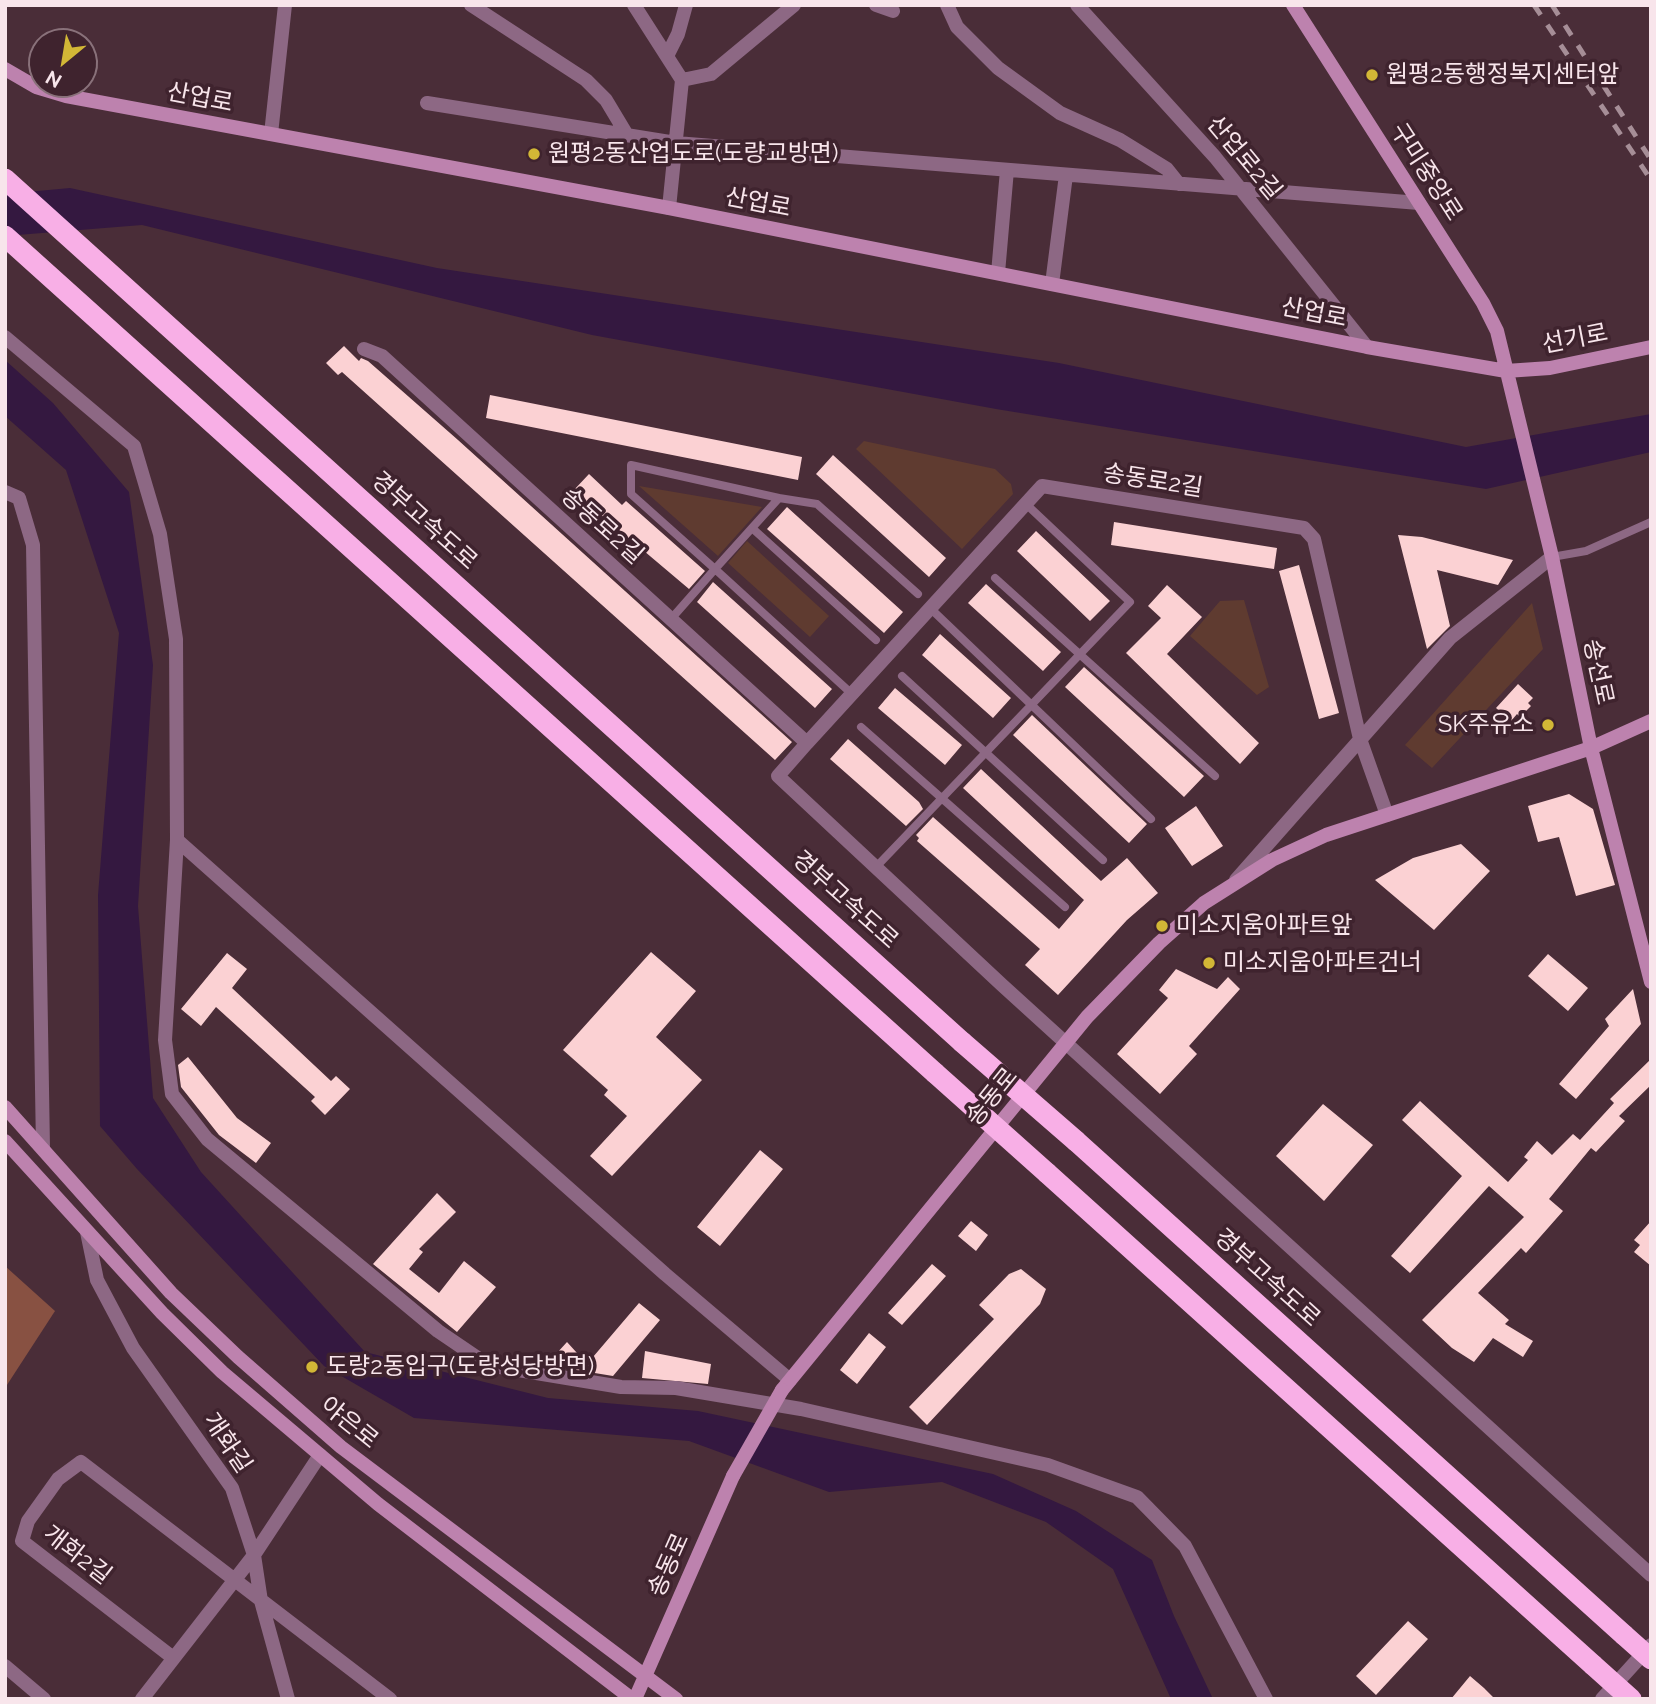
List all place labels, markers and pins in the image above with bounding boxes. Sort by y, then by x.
place label: 원평2동행정복지센터앞 [1386,61,1619,89]
marker: 원평2동행정복지센터앞 [1364,67,1380,83]
place label: 원평2동산업도로(도량교방면) [548,140,838,168]
marker: 원평2동산업도로(도량교방면) [526,146,542,162]
place label: SK주유소 [1438,711,1534,739]
marker: SK주유소 [1540,717,1556,733]
place label: 미소지움아파트앞 [1176,912,1353,940]
marker: 미소지움아파트앞 [1154,918,1170,934]
place label: 미소지움아파트건너 [1223,949,1422,977]
marker: 미소지움아파트건너 [1201,955,1217,971]
place label: 도량2동입구(도량성당방면) [326,1353,594,1381]
marker: 도량2동입구(도량성당방면) [304,1359,320,1375]

